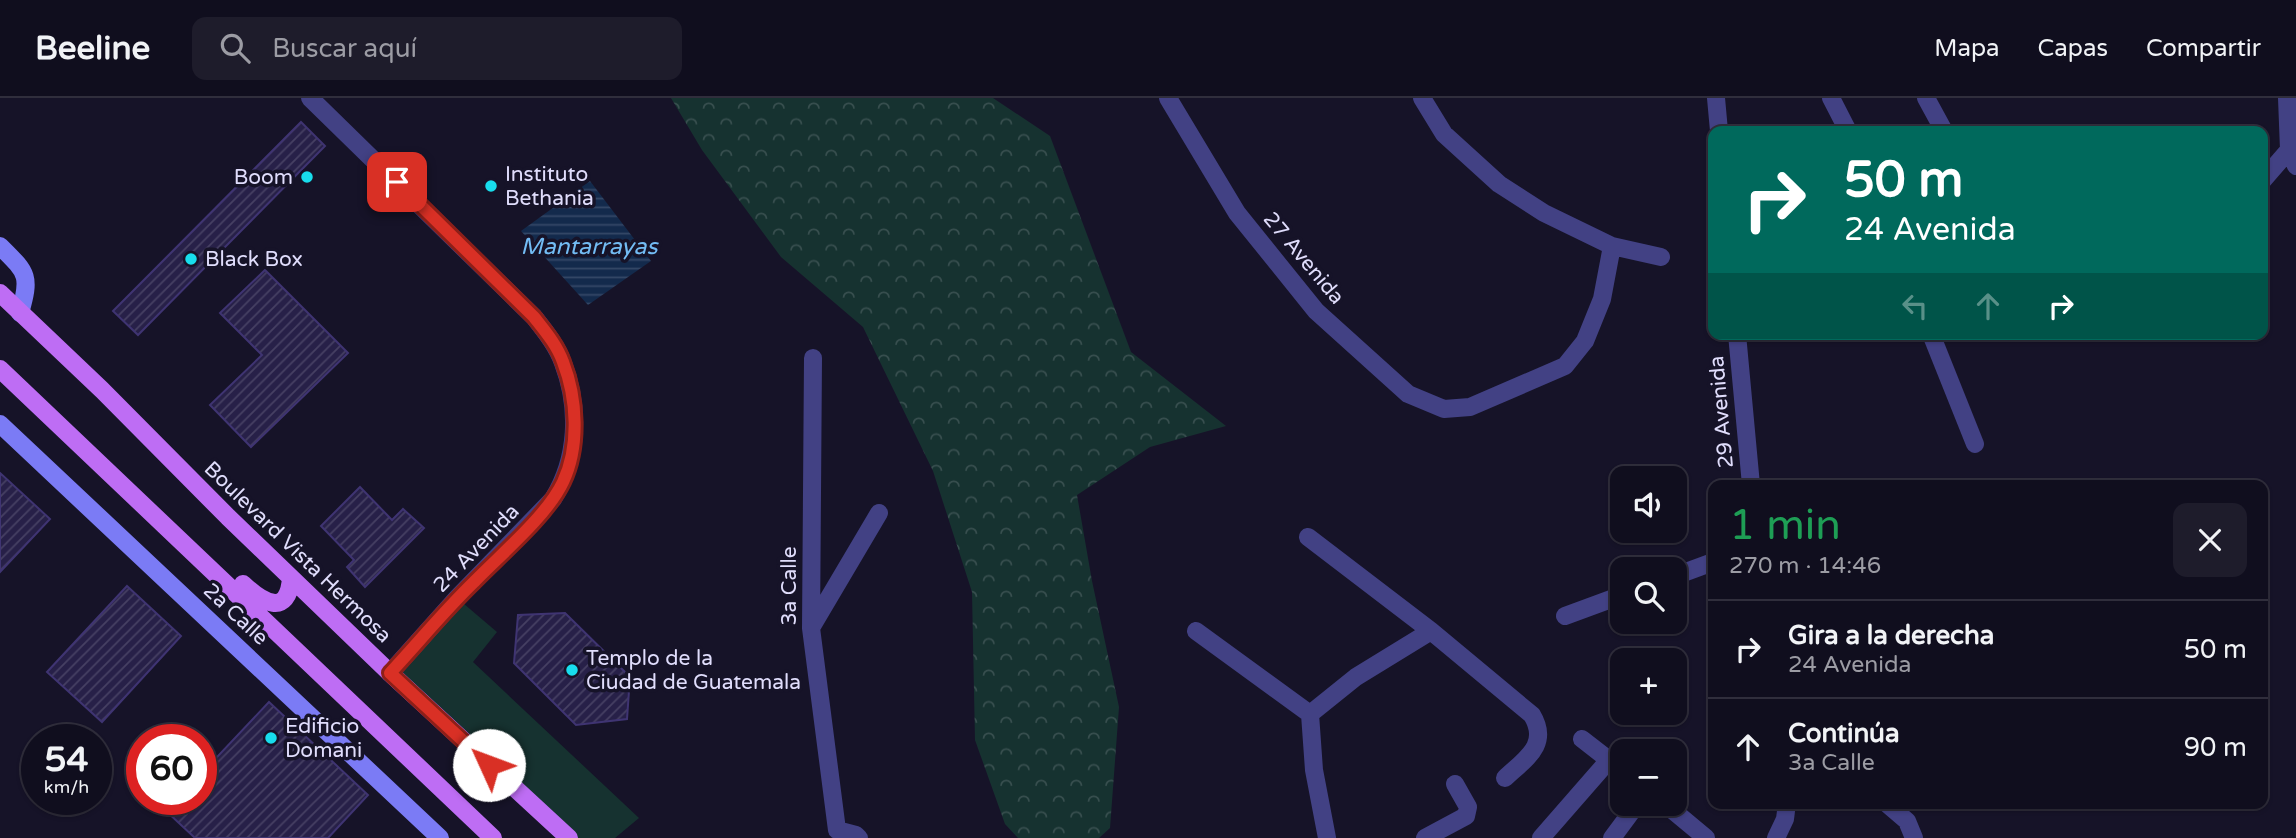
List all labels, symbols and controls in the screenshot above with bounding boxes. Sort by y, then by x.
search box [192,17,682,80]
text: Beeline [35,29,150,68]
icon: search [216,29,254,67]
text: Buscar aquí [272,33,417,64]
text: Mapa [1934,34,2000,63]
text: Capas [2038,34,2108,63]
text: Compartir [2146,34,2261,63]
text: 50 m [1844,151,1963,210]
pin [367,152,427,212]
icon: right [1729,154,1820,245]
place label: Instituto Bethania [505,162,594,211]
icon: arrive [378,163,416,201]
place label: Boom [234,165,293,190]
marker: Boom [299,169,315,185]
marker: Instituto Bethania [483,178,499,194]
street label: 27 Avenida [1258,207,1349,310]
text: 24 Avenida [1844,211,2016,249]
water label: Mantarrayas [520,233,660,261]
place label: Black Box [205,247,303,272]
marker: Black Box [183,251,199,267]
icon: left [1896,287,1934,325]
icon: ahead [1969,287,2007,325]
icon: right [2042,287,2080,325]
street label: 29 Avenida [1704,355,1739,469]
street label: Boulevard Vista Hermosa [199,456,396,648]
map controls [1610,466,1687,816]
button: sound [1610,466,1687,543]
street label: 24 Avenida [428,499,524,598]
text: 1 min [1729,500,1841,551]
button: close [2173,503,2247,577]
street label: 3a Calle [777,546,802,626]
text: 270 m · 14:46 [1729,552,1881,580]
button: search [1610,557,1687,634]
street label: 2a Calle [198,578,273,651]
text: Gira a la derecha [1788,620,1994,651]
icon: right [1729,630,1767,668]
text: 50 m [2184,634,2247,665]
place label: Templo de la Ciudad de Guatemala [586,646,801,695]
button: + [1610,648,1687,725]
text: 24 Avenida [1788,651,1911,679]
marker: Templo de la Ciudad de Guatemala [564,662,580,678]
place label: Edificio Domani [285,714,362,763]
text: Continúa [1788,718,1900,749]
speed limit sign: 60 [126,724,217,815]
position arrow [452,728,526,802]
icon: ahead [1729,728,1767,766]
marker: Edificio Domani [263,730,279,746]
text: 90 m [2184,732,2247,763]
text: 54 [45,739,88,781]
button: − [1610,739,1687,816]
text: 3a Calle [1788,749,1875,777]
text: km/h [44,776,89,798]

